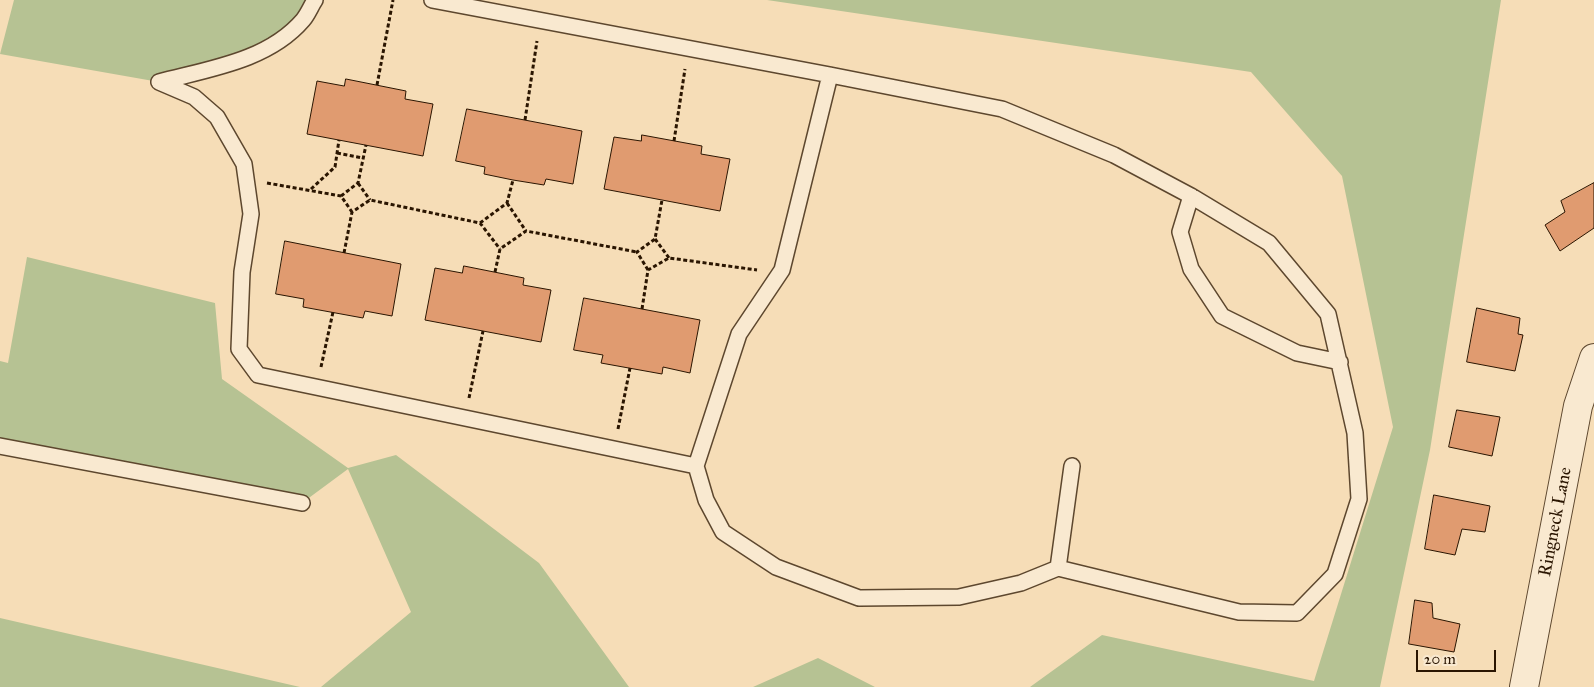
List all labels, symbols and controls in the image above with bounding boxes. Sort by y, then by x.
street label: Ringneck Lane [1535,465,1577,579]
scale bar [1419,640,1499,672]
text: 20 m [1424,650,1456,668]

